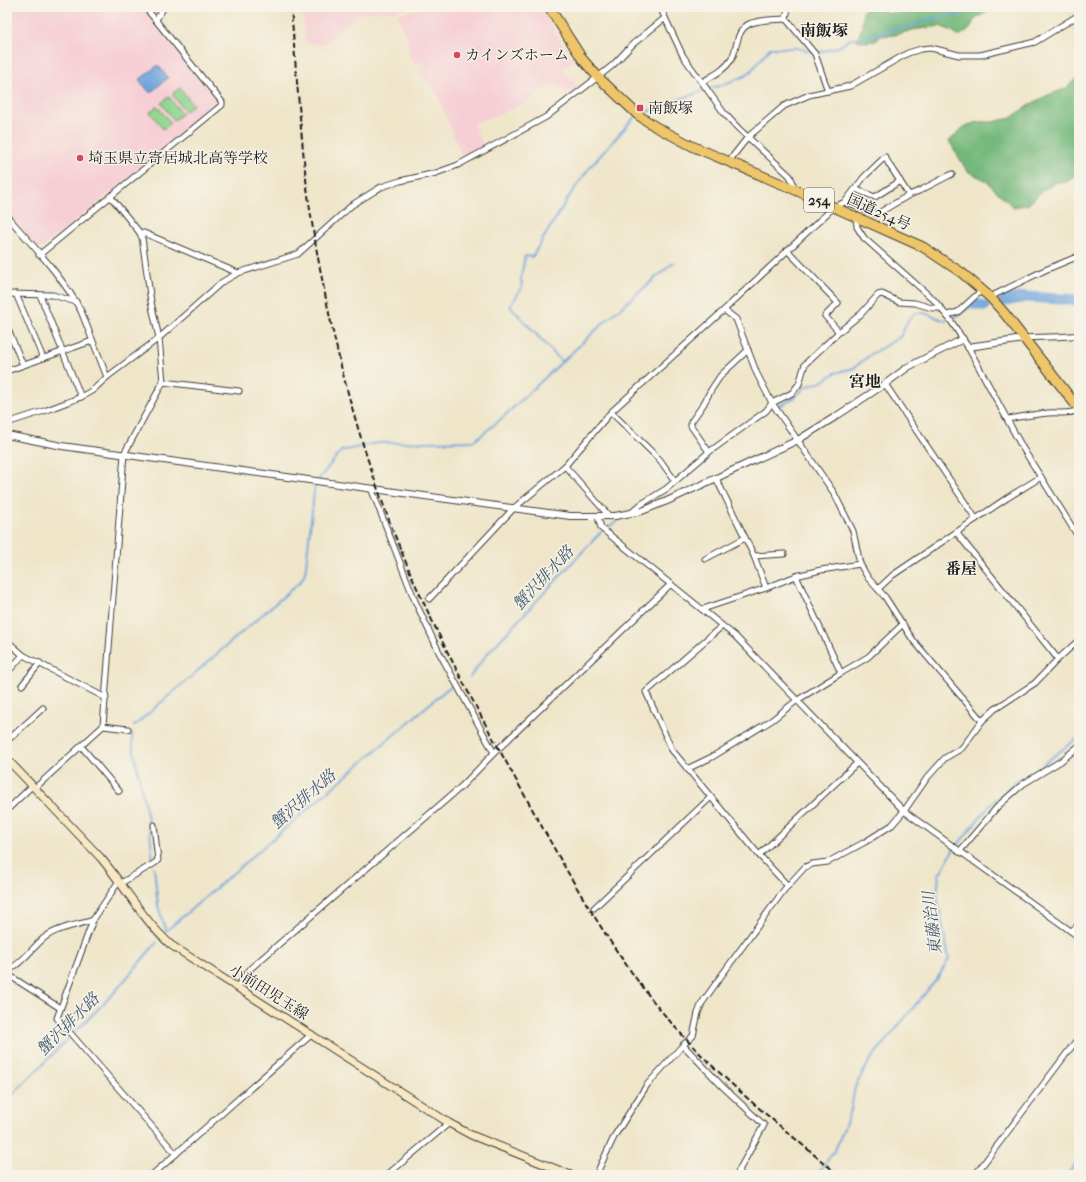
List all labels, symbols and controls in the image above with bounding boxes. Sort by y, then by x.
district label: 南飯塚 [800,21,848,40]
place label: カインズホーム [465,46,569,64]
marker: カインズホーム [452,50,462,60]
place label: 南飯塚 [648,99,693,117]
marker: 南飯塚 [635,103,645,113]
place label: 埼玉県立寄居城北高等学校 [88,149,268,167]
marker: 埼玉県立寄居城北高等学校 [75,153,85,163]
road number: 254 [804,188,834,212]
street label: 国道254号 [844,190,914,234]
district label: 宮地 [849,372,881,391]
water label: 蟹沢排水路 [509,542,578,614]
district label: 番屋 [945,559,977,578]
water label: 蟹沢排水路 [267,765,340,832]
water label: 東藤治川 [918,888,945,956]
street label: 小前田児玉線 [226,961,312,1023]
water label: 蟹沢排水路 [33,988,104,1059]

